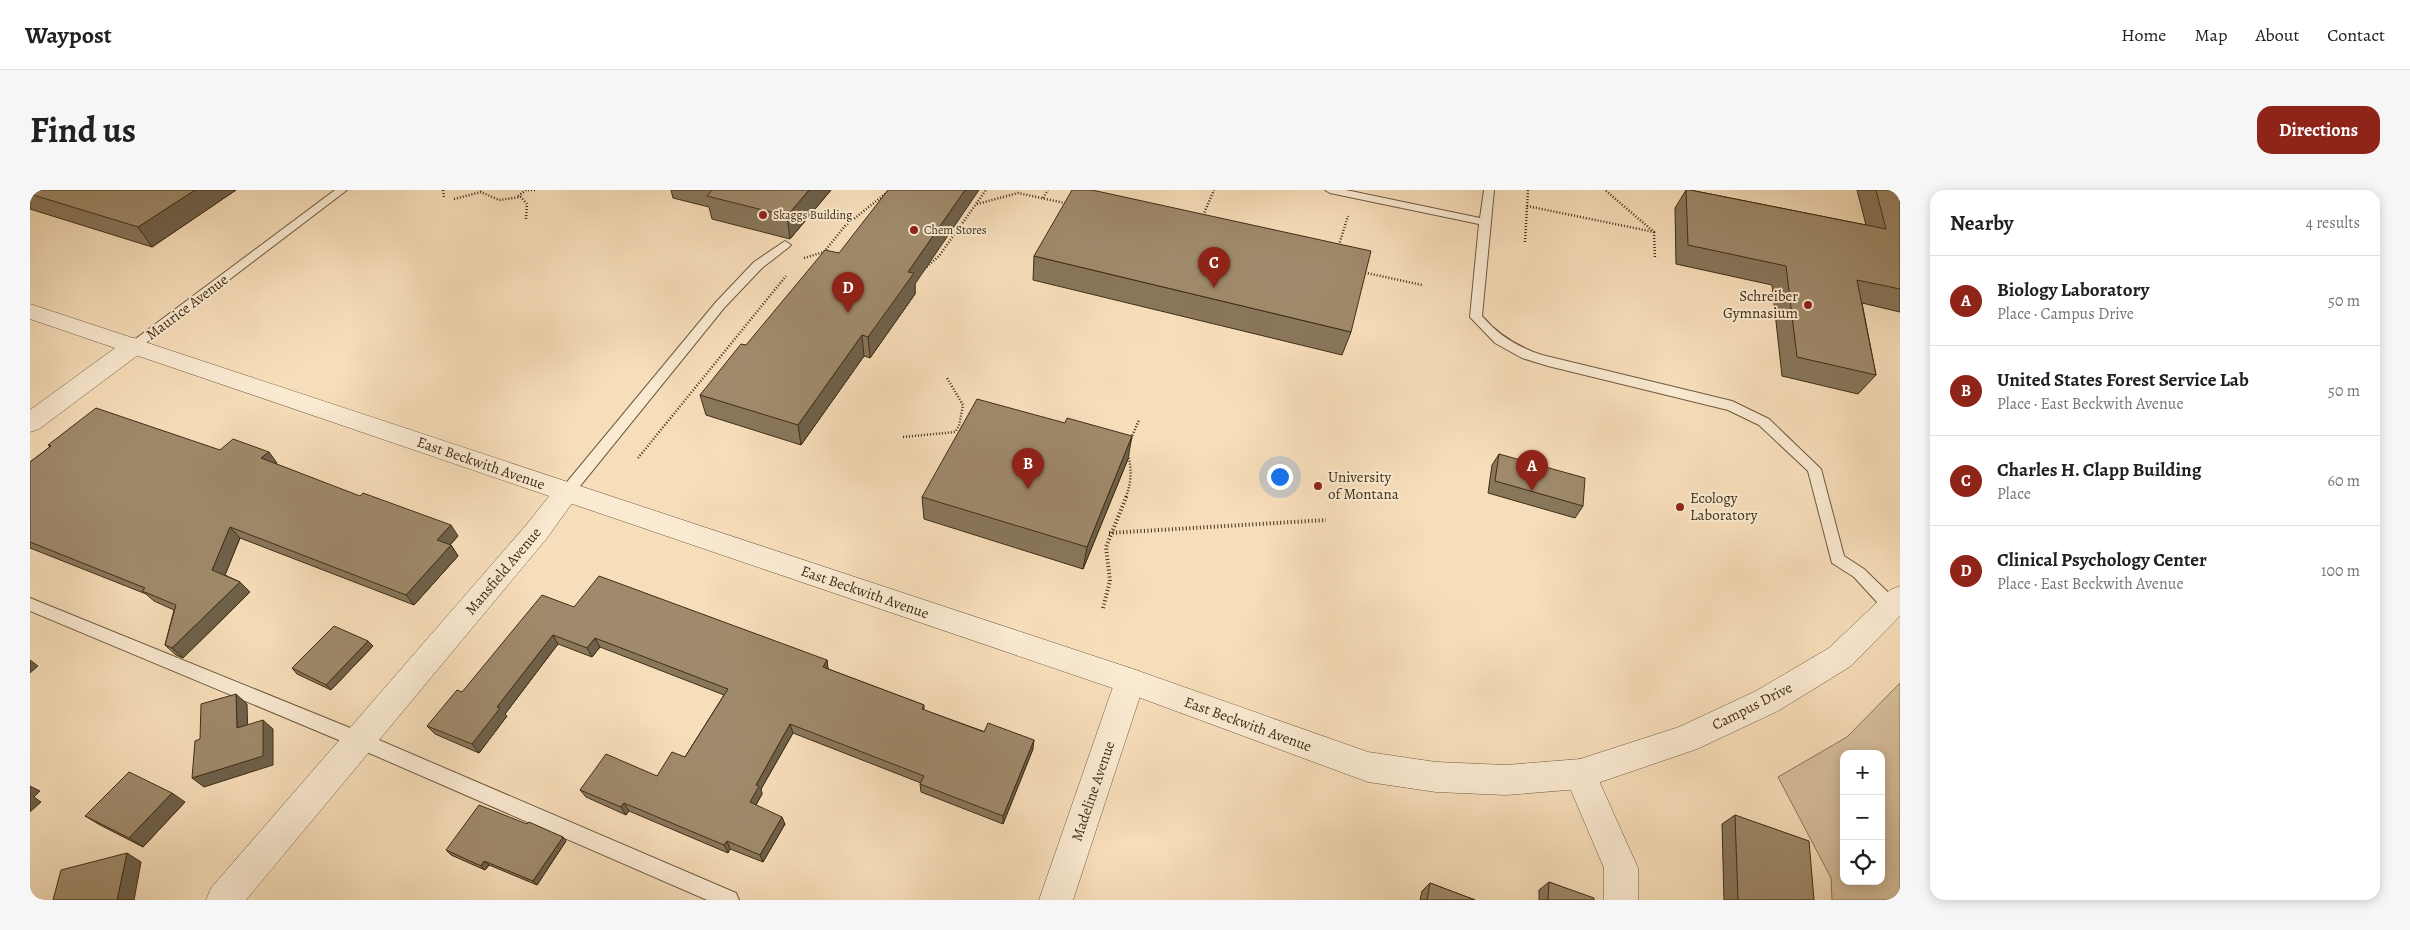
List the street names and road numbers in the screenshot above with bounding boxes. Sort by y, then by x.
street label: Maurice Avenue [142,269,232,345]
street label: East Beckwith Avenue [414,432,548,494]
street label: Mansfield Avenue [460,523,546,619]
street label: East Beckwith Avenue [798,561,932,623]
street label: Campus Drive [1708,677,1796,735]
street label: East Beckwith Avenue [1181,692,1315,756]
street label: Madeline Avenue [1066,738,1120,844]

